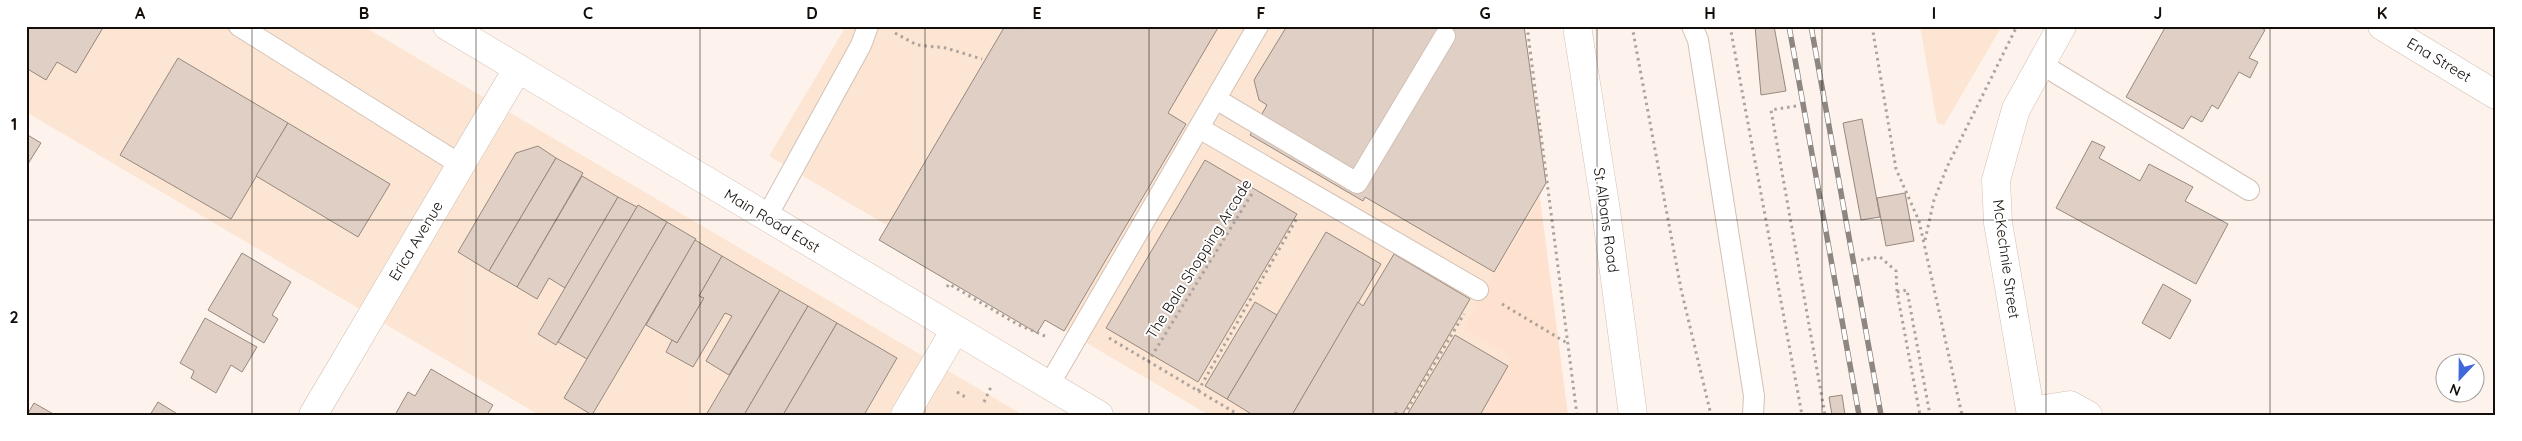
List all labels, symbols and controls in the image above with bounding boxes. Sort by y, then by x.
text: A [135,3,146,23]
text: B [359,3,369,23]
text: C [583,3,593,23]
text: D [806,3,818,23]
text: E [1032,3,1042,23]
text: F [1257,3,1266,23]
text: G [1479,3,1491,23]
text: H [1704,3,1716,23]
text: I [1932,3,1936,23]
text: J [2154,3,2162,23]
text: K [2377,3,2387,23]
street label: Ena Street [2404,33,2475,86]
text: 1 [11,114,17,134]
street label: St Albans Road [1590,166,1623,274]
street label: The Bala Shopping Arcade [1142,175,1256,342]
street label: Main Road East [721,184,824,257]
street label: Erica Avenue [384,197,447,284]
street label: McKechnie Street [1989,198,2024,320]
text: 2 [9,307,19,327]
north arrow [2434,354,2484,404]
text: N [2447,380,2463,400]

